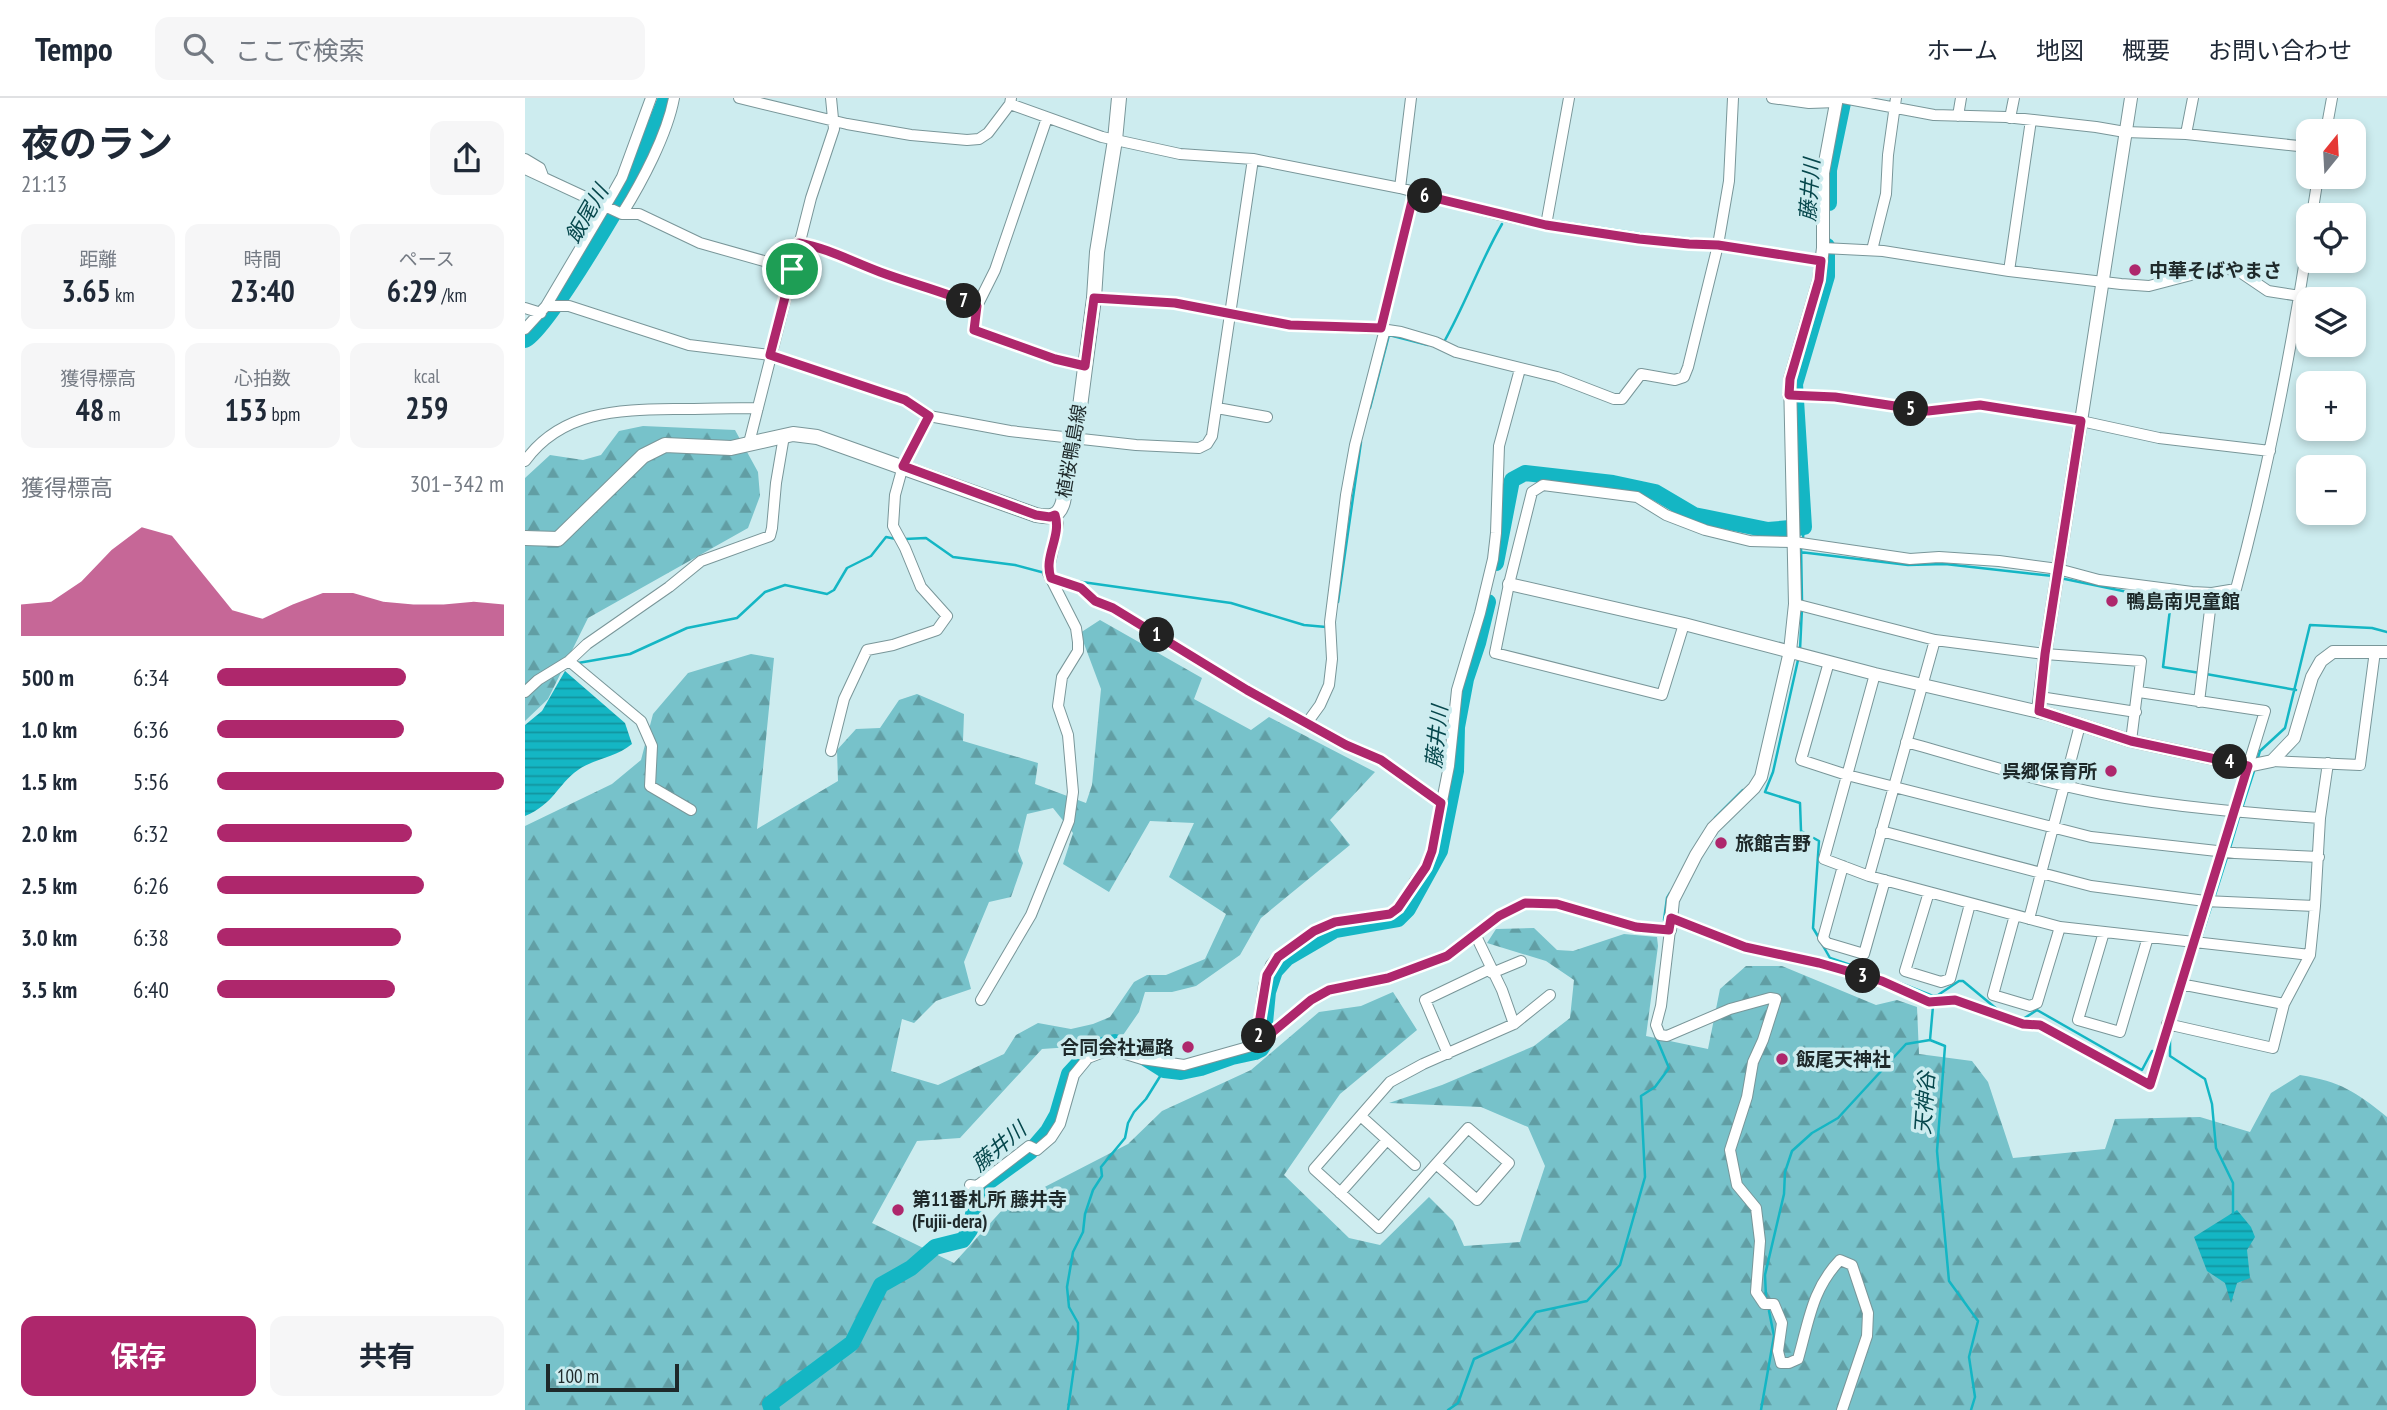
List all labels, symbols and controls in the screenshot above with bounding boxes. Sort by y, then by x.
search box [155,17,645,80]
text: Tempo [35,27,113,70]
icon: search [179,29,217,67]
text: ここで検索 [235,34,365,67]
text: ホーム [1927,35,1998,66]
text: 地図 [2036,35,2084,66]
text: 概要 [2122,35,2170,66]
text: お問い合わせ [2208,35,2352,66]
text: 夜のラン [21,118,173,167]
north arrow [2296,119,2366,189]
map controls [2296,119,2366,525]
button: share [430,121,504,195]
water label: 藤井川 [1794,156,1825,222]
text: 21:13 [21,169,67,198]
water label: 飯尾川 [559,178,615,248]
pin: 6 [1408,178,1443,214]
text: 6 [1420,183,1429,207]
button: locate [2296,203,2366,273]
pin [762,239,822,299]
text: 距離 [79,247,117,271]
text: 時間 [243,247,282,271]
text: ペース [399,247,455,271]
icon: arrive [773,250,811,288]
place label: 中華そばやまさ [2149,258,2282,282]
marker: 中華そばやまさ [2127,262,2143,278]
text: 3.65 [62,271,111,310]
text: 23:40 [230,271,295,310]
text: 6:29 [387,271,437,310]
text: km [111,283,135,307]
text: /km [437,283,467,307]
pin: 7 [947,284,982,318]
button: layers [2296,287,2366,357]
text: 7 [959,288,968,312]
text: kcal [414,364,440,388]
text: 獲得標高 [60,366,136,390]
text: 心拍数 [234,366,291,390]
button: + [2296,371,2366,441]
text: 259 [405,388,448,427]
text: 48 [76,390,104,429]
text: 153 [225,390,268,429]
pin: 5 [1893,392,1929,426]
text: 5 [1906,396,1915,420]
text: m [104,402,121,426]
text: bpm [268,402,300,426]
street label: 植桜鴨島線 [1051,402,1091,500]
button: − [2296,455,2366,525]
text: 301–342 m [410,469,504,498]
text: 獲得標高 [21,473,113,502]
place label: 鴨島南児童館 [2126,589,2240,613]
marker: 鴨島南児童館 [2104,593,2120,609]
pin: 1 [1139,618,1175,652]
text: 1 [1152,622,1161,646]
text: 500 m [21,663,74,692]
text: 6:34 [133,663,169,692]
water label: 藤井川 [1420,702,1453,770]
text: 1.0 km [21,715,77,744]
text: 6:36 [133,715,169,744]
pin: 4 [2213,744,2247,780]
text: 4 [2225,749,2234,773]
place label: 呉郷保育所 [2002,759,2097,783]
marker: 呉郷保育所 [2103,763,2119,779]
text: 1.5 km [21,767,77,796]
text: 5:56 [133,767,169,796]
text: 2.0 km [21,819,77,848]
text: 6:32 [133,819,169,848]
place label: 旅館吉野 [1735,831,1811,855]
marker: 旅館吉野 [1713,835,1729,851]
text: 2.5 km [21,871,77,900]
text: 6:26 [133,871,169,900]
text: 3.0 km [21,923,77,952]
text: 6:38 [133,923,169,952]
pin: 3 [1845,958,1881,994]
text: 3 [1858,963,1867,987]
text: 3.5 km [21,975,77,1004]
text: 6:40 [133,975,169,1004]
pin: 2 [1241,1018,1277,1054]
text: 2 [1254,1023,1263,1047]
place label: 合同会社遍路 [1060,1035,1174,1059]
marker: 合同会社遍路 [1180,1039,1196,1055]
place label: 飯尾天神社 [1796,1047,1891,1071]
marker: 飯尾天神社 [1774,1051,1790,1067]
water label: 天神谷 [1909,1069,1940,1135]
water label: 藤井川 [966,1115,1033,1177]
place label: 第11番札所 藤井寺 (Fujii-dera) [912,1187,1067,1233]
marker: 第11番札所 藤井寺 (Fujii-dera) [890,1202,906,1218]
button: 保存 [21,1316,256,1396]
button: 共有 [270,1316,504,1396]
scale bar [546,1361,679,1393]
text: 100 m [557,1364,599,1388]

